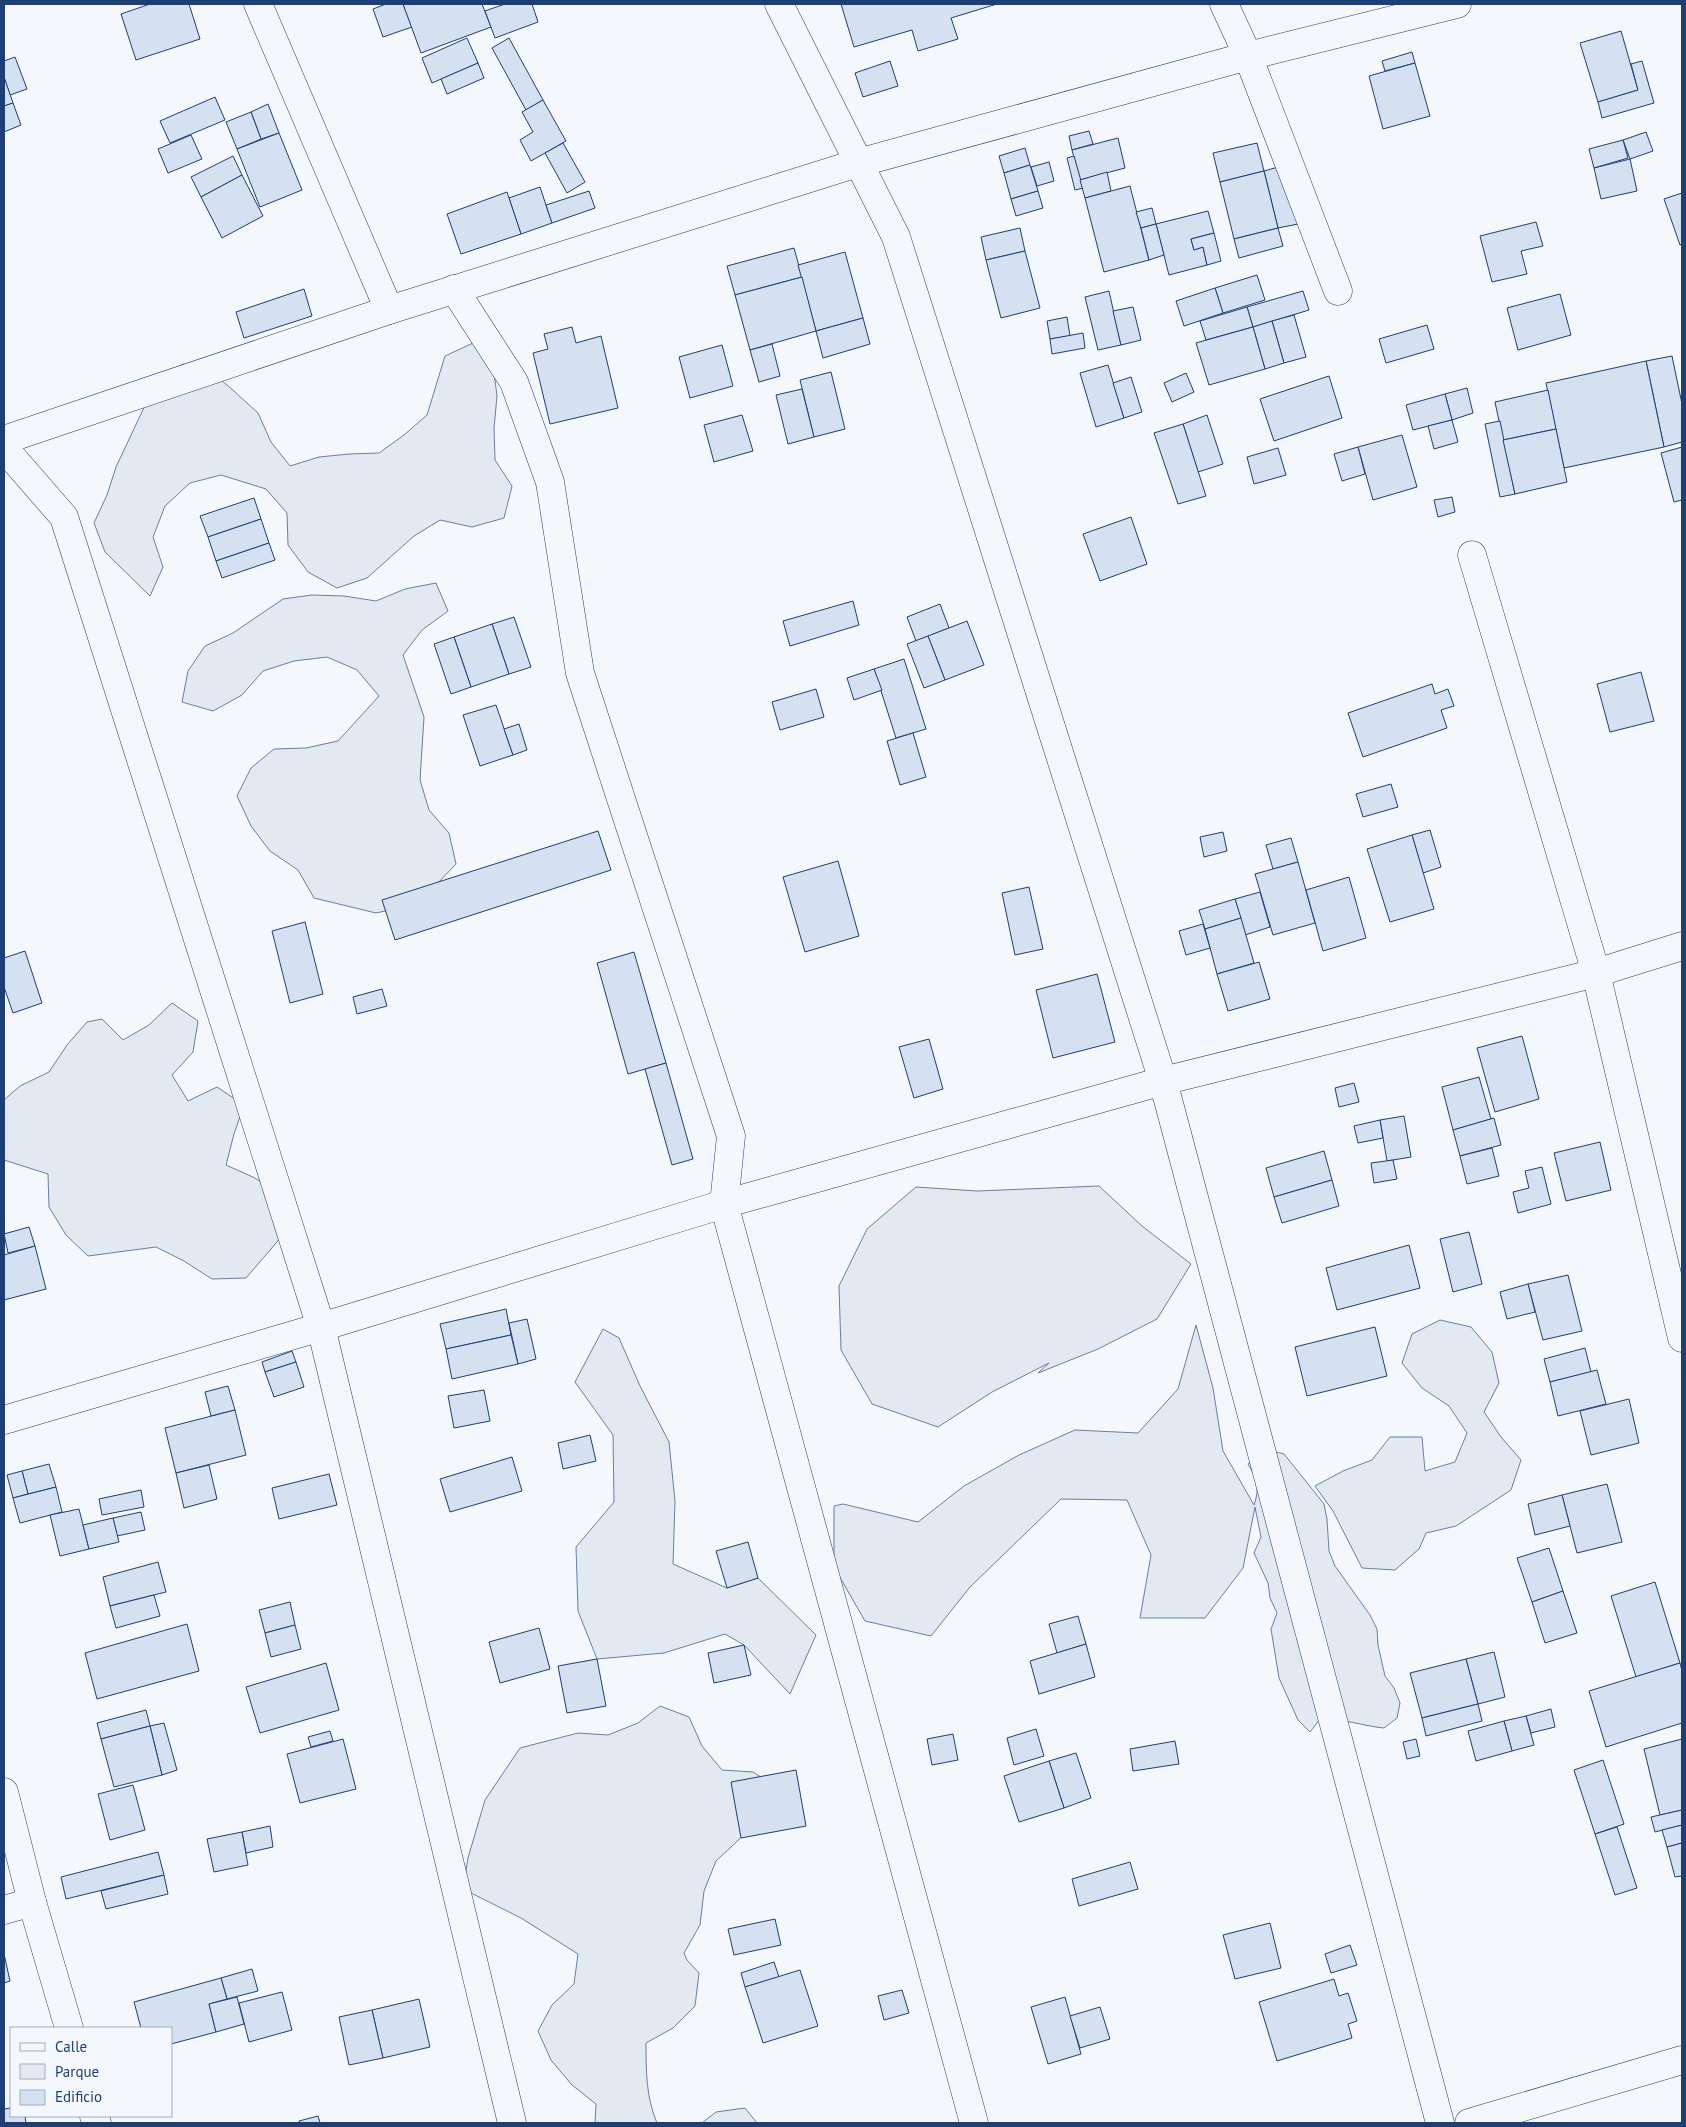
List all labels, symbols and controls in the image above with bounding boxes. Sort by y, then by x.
legend [10,2027,172,2117]
text: Calle [55,2037,87,2056]
text: Parque [55,2062,99,2081]
text: Edificio [55,2087,102,2106]

